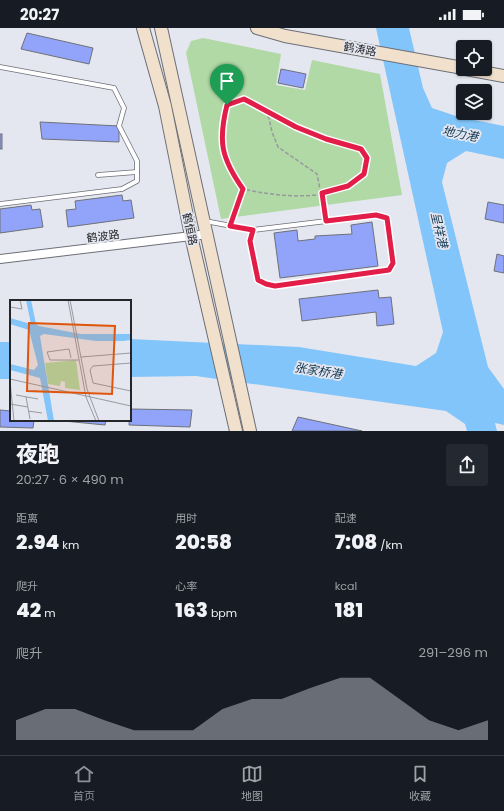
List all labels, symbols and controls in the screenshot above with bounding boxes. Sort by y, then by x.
text: 20:27 [20,4,59,25]
street label: 鹤涛路 [342,38,378,60]
map controls [456,40,492,120]
button: locate [456,40,492,76]
pin [210,64,244,105]
icon: arrive [216,70,238,92]
button: layers [456,84,492,120]
water label: 地力港 [441,122,481,146]
water label: 呈祥港 [427,210,452,251]
street label: 鹤恒路 [179,211,201,247]
street label: 鹤波路 [86,226,120,246]
inset map [10,300,131,421]
water label: 张家桥港 [293,358,345,383]
text: 夜跑 [16,439,60,470]
button: share [446,444,488,486]
text: 20:27 · 6 × 490 m [16,470,124,489]
text: 距离 [16,510,38,526]
text: 用时 [175,510,197,526]
text: 配速 [335,510,357,526]
text: 2.94 [16,528,59,556]
text: 20:58 [175,528,232,556]
text: 7:08 [335,528,377,556]
text: km [59,537,79,553]
text: /km [377,537,403,553]
text: 爬升 [16,578,38,594]
text: 心率 [175,578,197,594]
text: kcal [335,578,357,594]
text: 42 [16,596,41,624]
text: 163 [175,596,208,624]
text: 181 [335,596,363,624]
text: m [41,605,55,621]
text: bpm [208,605,237,621]
text: 291–296 m [419,643,488,662]
text: 爬升 [16,644,42,663]
tab: 首页 [73,763,95,805]
tab: 地图 [241,763,263,805]
tab: 收藏 [409,763,431,805]

